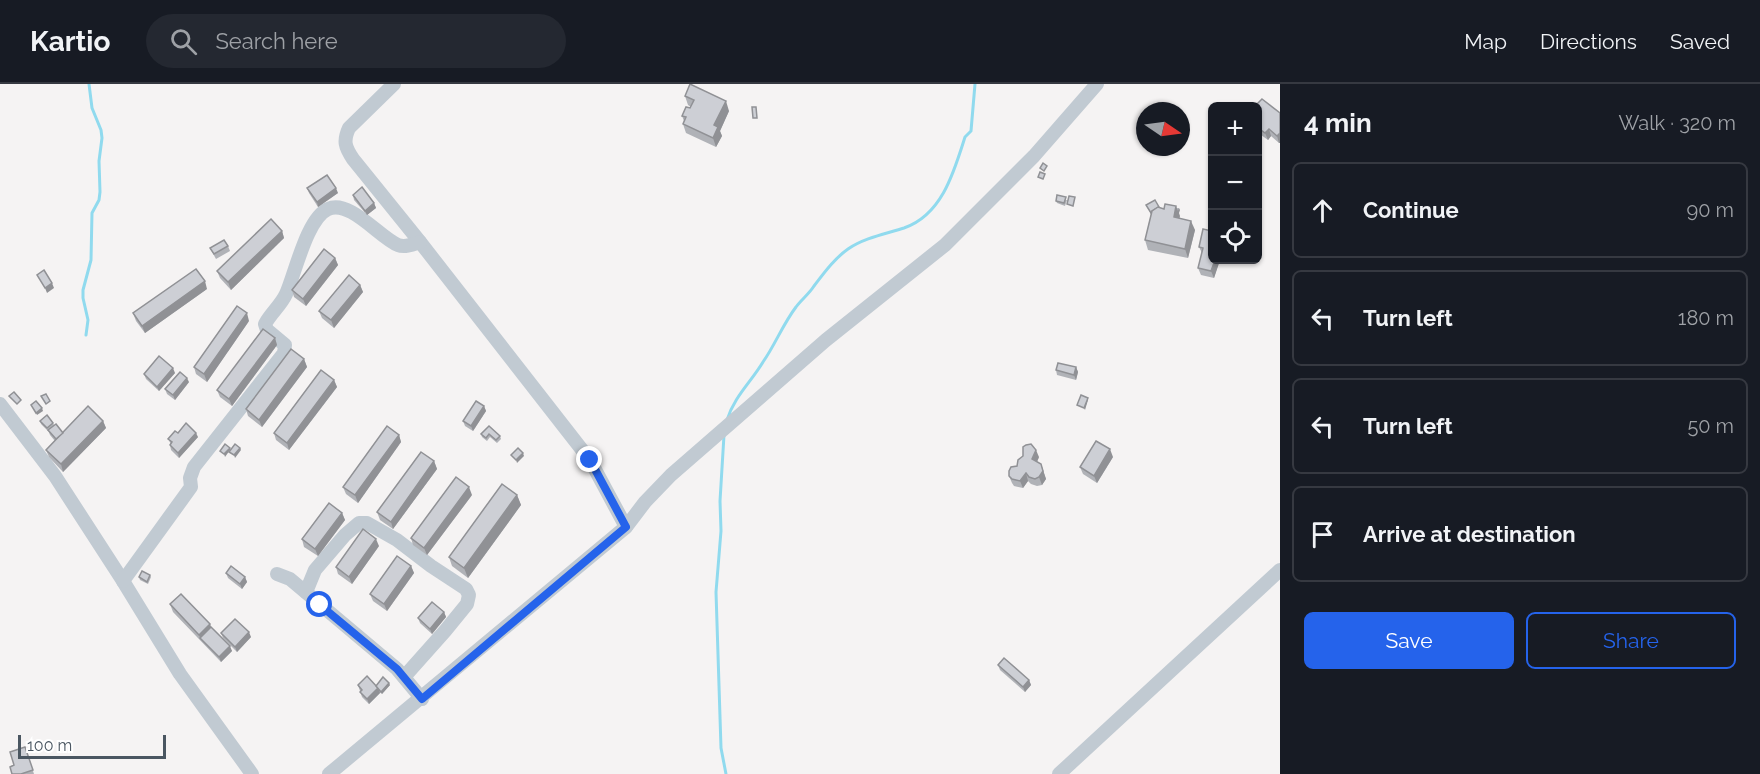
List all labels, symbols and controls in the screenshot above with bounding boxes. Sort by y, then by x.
search box [146,14,566,68]
text: Kartio [30,25,110,58]
icon: search [167,25,200,58]
text: Search here [215,28,338,54]
text: Map [1464,29,1507,54]
text: Directions [1540,29,1637,54]
text: Saved [1670,29,1730,54]
north arrow [1136,102,1190,156]
map controls [1208,102,1262,264]
button: + [1208,102,1262,156]
text: 4 min [1304,108,1372,138]
text: Walk · 320 m [1618,111,1736,135]
button: − [1208,156,1262,210]
icon: ahead [1306,194,1339,227]
text: Continue [1363,197,1459,223]
text: 90 m [1687,198,1734,222]
button: locate [1208,210,1262,264]
icon: left [1306,302,1339,335]
text: Turn left [1363,305,1453,331]
text: 180 m [1678,306,1734,330]
icon: left [1306,410,1339,443]
text: Turn left [1363,413,1453,439]
text: 50 m [1687,414,1734,438]
route end [576,446,602,472]
icon: arrive [1306,518,1339,551]
text: Arrive at destination [1363,521,1576,547]
route start [306,591,332,617]
button: Save [1304,612,1514,669]
button: Share [1526,612,1736,669]
scale bar [18,732,166,760]
text: 100 m [27,736,72,755]

